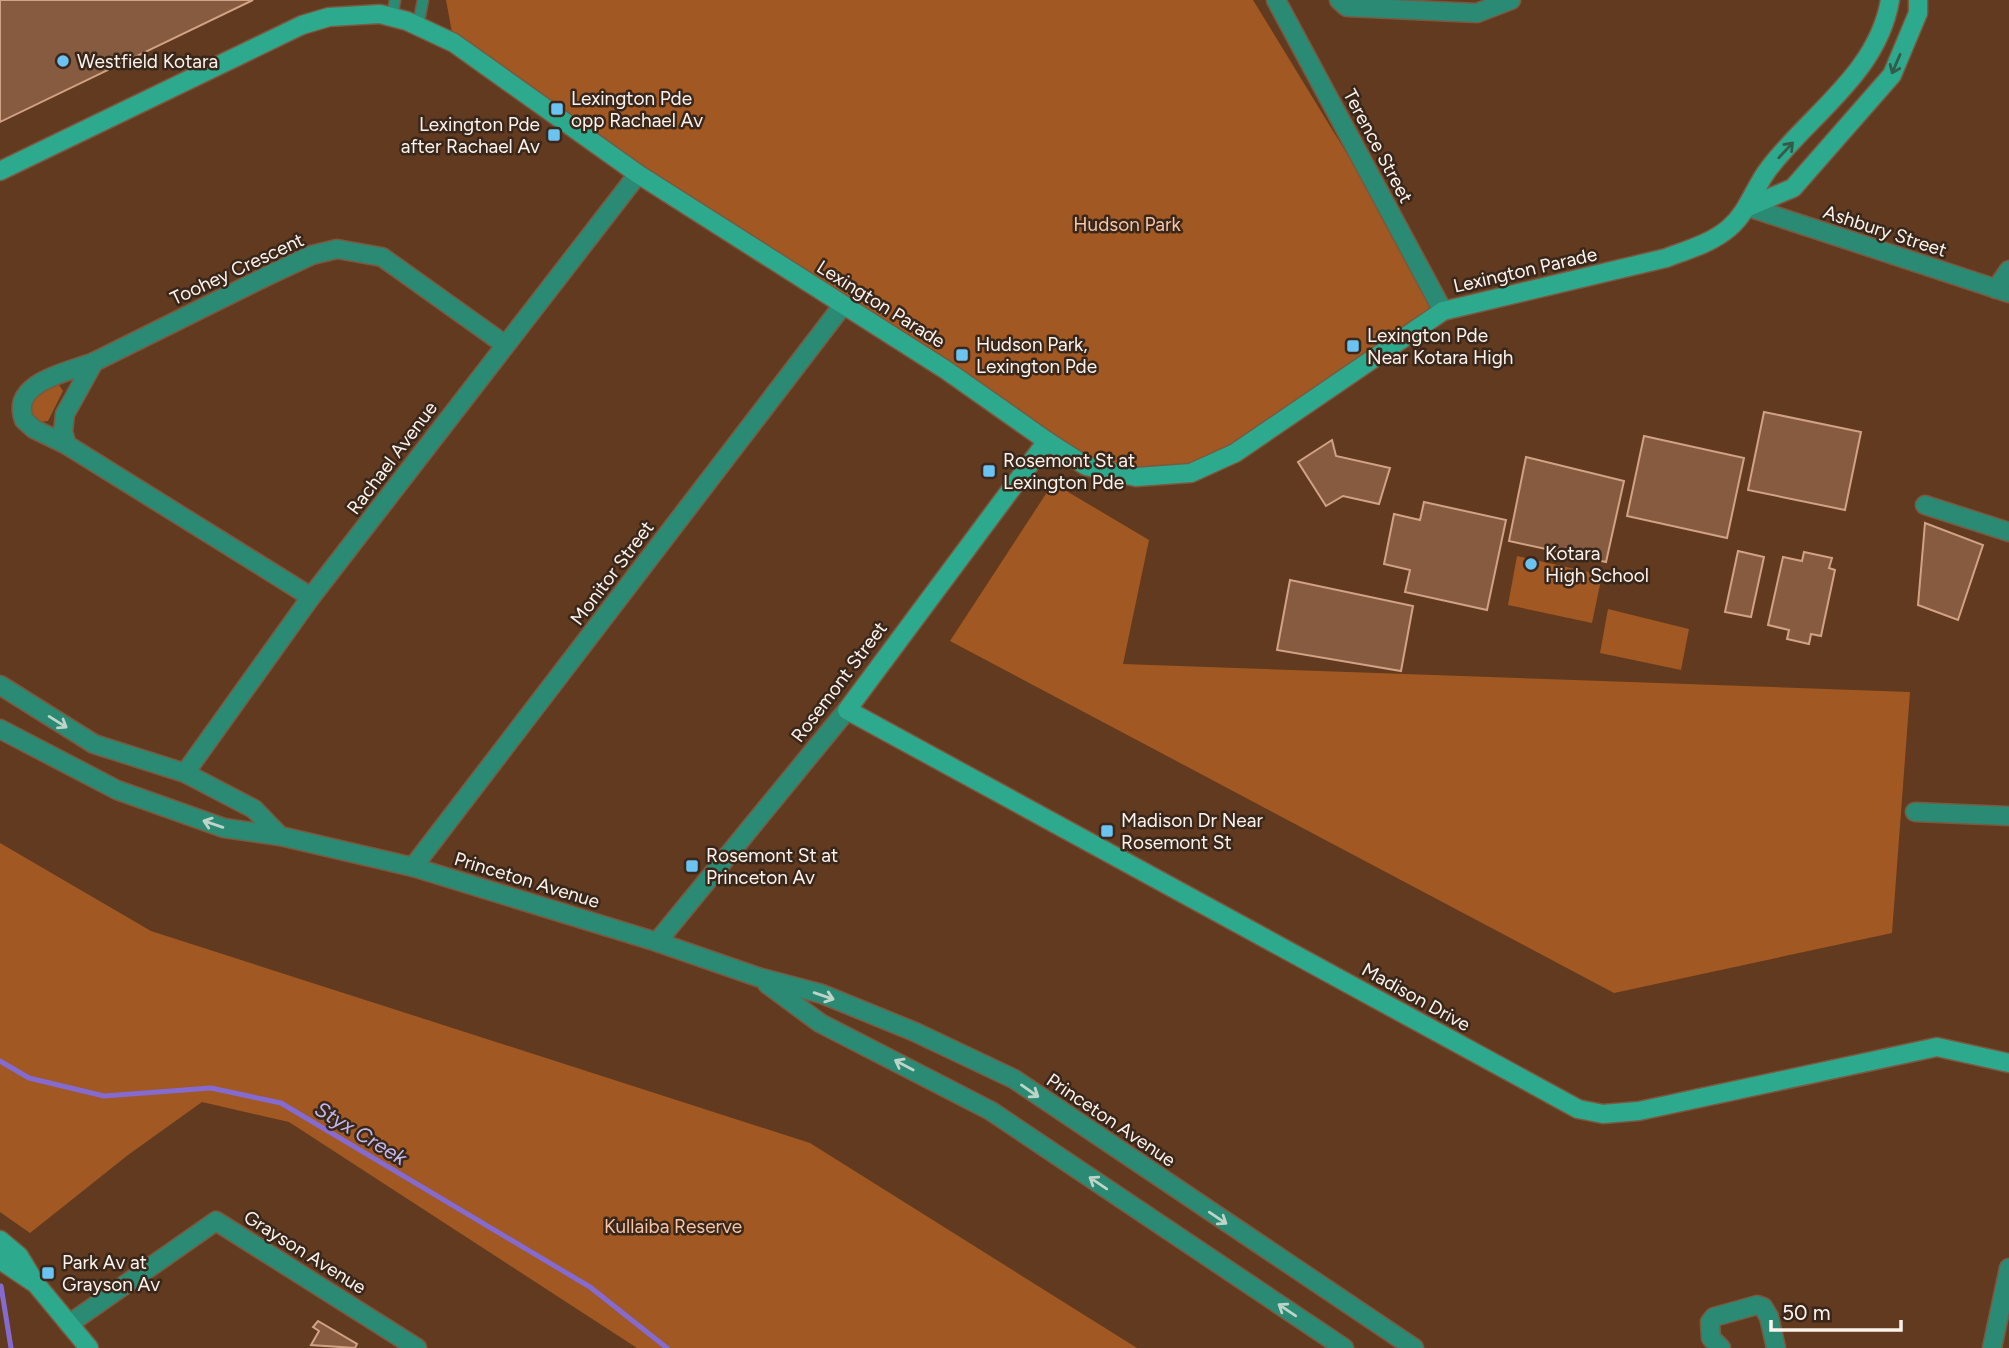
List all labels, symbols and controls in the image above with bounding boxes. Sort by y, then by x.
place label: Westfield Kotara [77,50,218,73]
marker: Westfield Kotara [55,53,71,69]
one-way arrow [1889,53,1902,74]
street label: Terence Street [1338,85,1418,207]
place label: Lexington Pde opp Rachael Av [571,87,703,132]
marker: Lexington Pde opp Rachael Av [549,101,565,117]
place label: Lexington Pde after Rachael Av [401,113,540,158]
marker: Lexington Pde after Rachael Av [546,127,562,143]
one-way arrow [1777,142,1794,159]
street label: Ashbury Street [1820,200,1950,262]
park label: Hudson Park [1073,213,1181,236]
street label: Toohey Crescent [167,228,307,310]
street label: Lexington Parade [1451,242,1599,298]
street label: Lexington Parade [813,255,949,353]
place label: Lexington Pde Near Kotara High [1367,324,1513,369]
place label: Hudson Park, Lexington Pde [976,333,1097,378]
marker: Lexington Pde Near Kotara High [1345,338,1361,354]
marker: Hudson Park, Lexington Pde [954,347,970,363]
street label: Rachael Avenue [342,397,442,519]
place label: Rosemont St at Lexington Pde [1003,449,1135,494]
marker: Rosemont St at Lexington Pde [981,463,997,479]
street label: Monitor Street [565,516,659,630]
place label: Kotara High School [1545,542,1649,587]
marker: Kotara High School [1523,556,1539,572]
street label: Rosemont Street [786,617,892,747]
one-way arrow [47,715,67,729]
place label: Madison Dr Near Rosemont St [1121,809,1263,854]
one-way arrow [202,817,224,830]
marker: Madison Dr Near Rosemont St [1099,823,1115,839]
place label: Rosemont St at Princeton Av [706,844,838,889]
street label: Princeton Avenue [452,847,602,913]
marker: Rosemont St at Princeton Av [684,858,700,874]
street label: Madison Drive [1358,958,1474,1036]
one-way arrow [812,991,834,1003]
one-way arrow [894,1057,915,1071]
street label: Princeton Avenue [1042,1068,1180,1172]
one-way arrow [1020,1084,1039,1098]
water label: Styx Creek [311,1096,412,1171]
one-way arrow [1089,1175,1109,1189]
street label: Grayson Avenue [240,1205,370,1299]
one-way arrow [1208,1211,1228,1225]
park label: Kullaiba Reserve [604,1215,742,1238]
place label: Park Av at Grayson Av [62,1251,160,1296]
marker: Park Av at Grayson Av [40,1265,56,1281]
scale bar [1771,1288,1900,1332]
text: 50 m [1782,1300,1831,1325]
one-way arrow [1278,1302,1297,1317]

